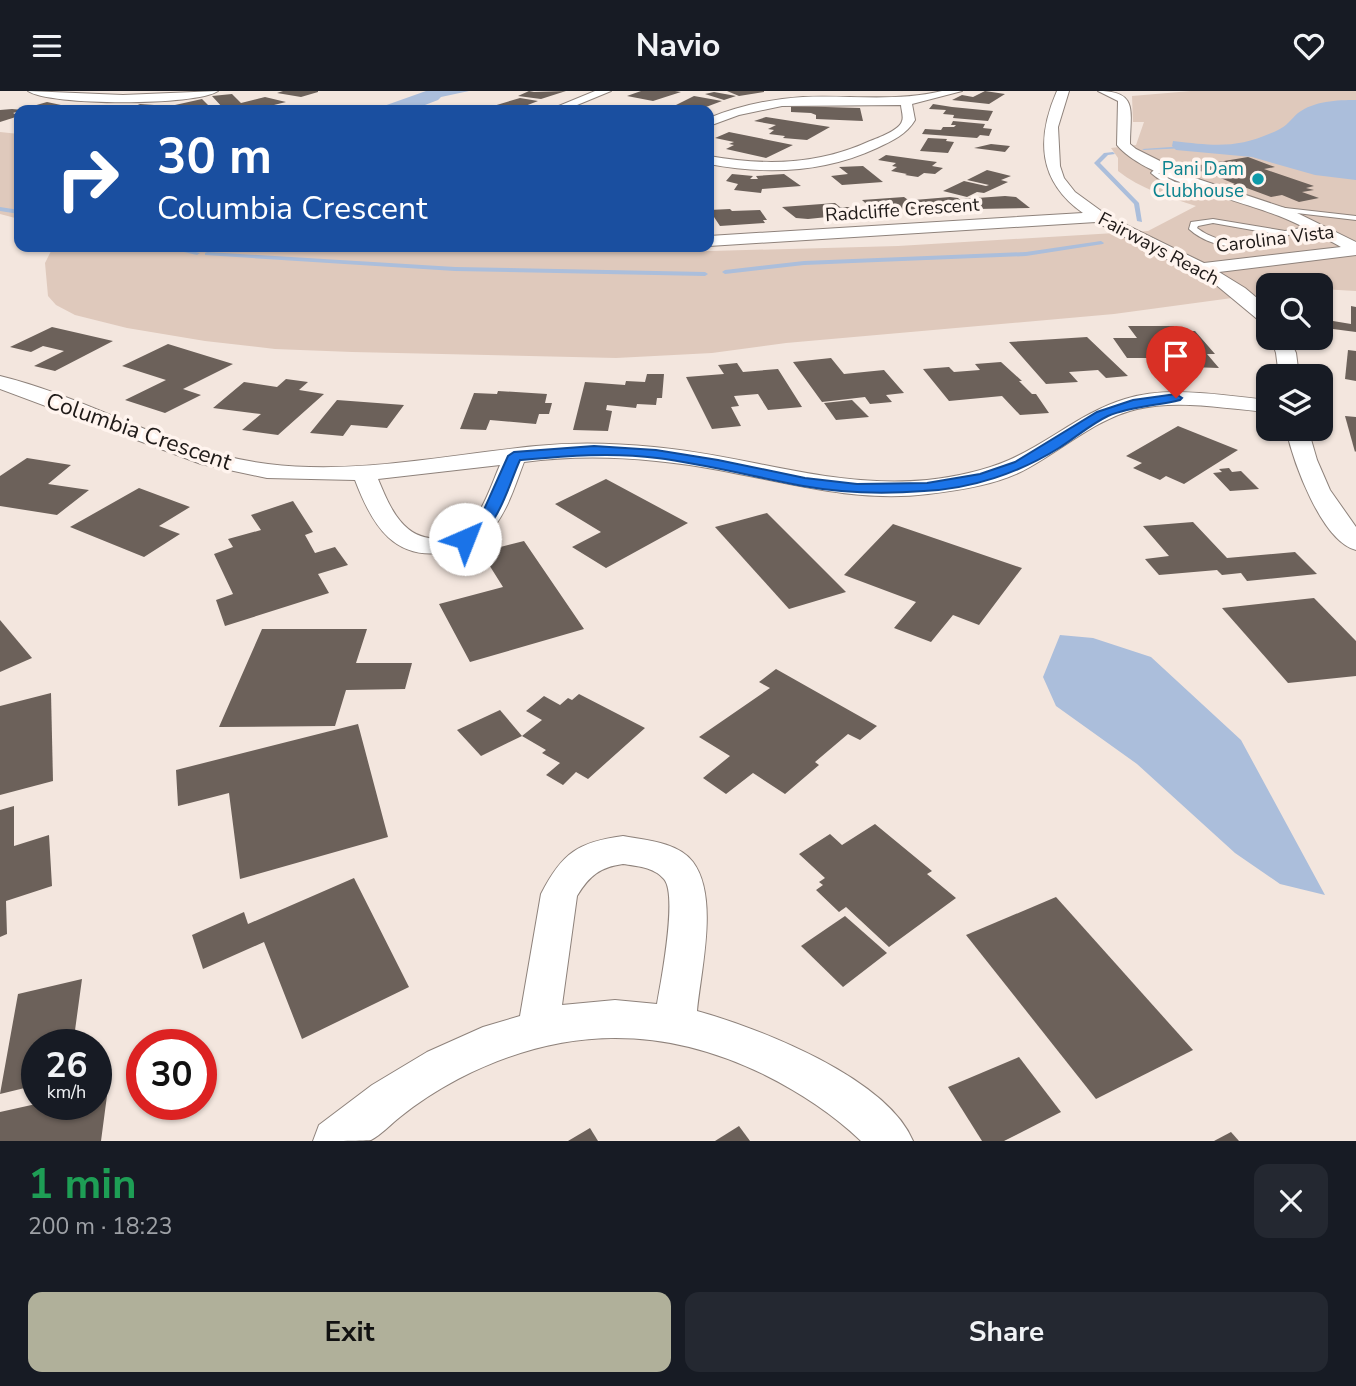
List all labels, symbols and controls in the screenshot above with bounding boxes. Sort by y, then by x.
text: Navio [636,24,720,67]
icon: menu [28,27,66,65]
icon: heart [1290,27,1328,65]
text: 30 m [157,123,272,190]
icon: right [42,133,133,224]
place label: Pani Dam Clubhouse [1153,156,1244,204]
marker: Pani Dam Clubhouse [1250,171,1266,187]
text: Columbia Crescent [157,187,427,230]
street label: Radcliffe Crescent [824,192,980,228]
street label: Fairways Reach [1093,206,1224,292]
street label: Carolina Vista [1215,219,1336,259]
map controls [1256,273,1333,441]
button: search [1256,273,1333,350]
pin [1146,326,1206,398]
icon: arrive [1157,337,1195,375]
button: layers [1256,364,1333,441]
street label: Columbia Crescent [42,385,237,478]
position arrow [428,502,502,576]
speed limit sign: 30 [126,1029,217,1120]
text: 26 [45,1042,88,1089]
text: km/h [47,1080,86,1104]
text: 1 min [28,1156,137,1213]
button: close [1254,1164,1328,1238]
text: 200 m · 18:23 [28,1211,173,1242]
button: Exit [28,1292,671,1372]
button: Share [685,1292,1328,1372]

